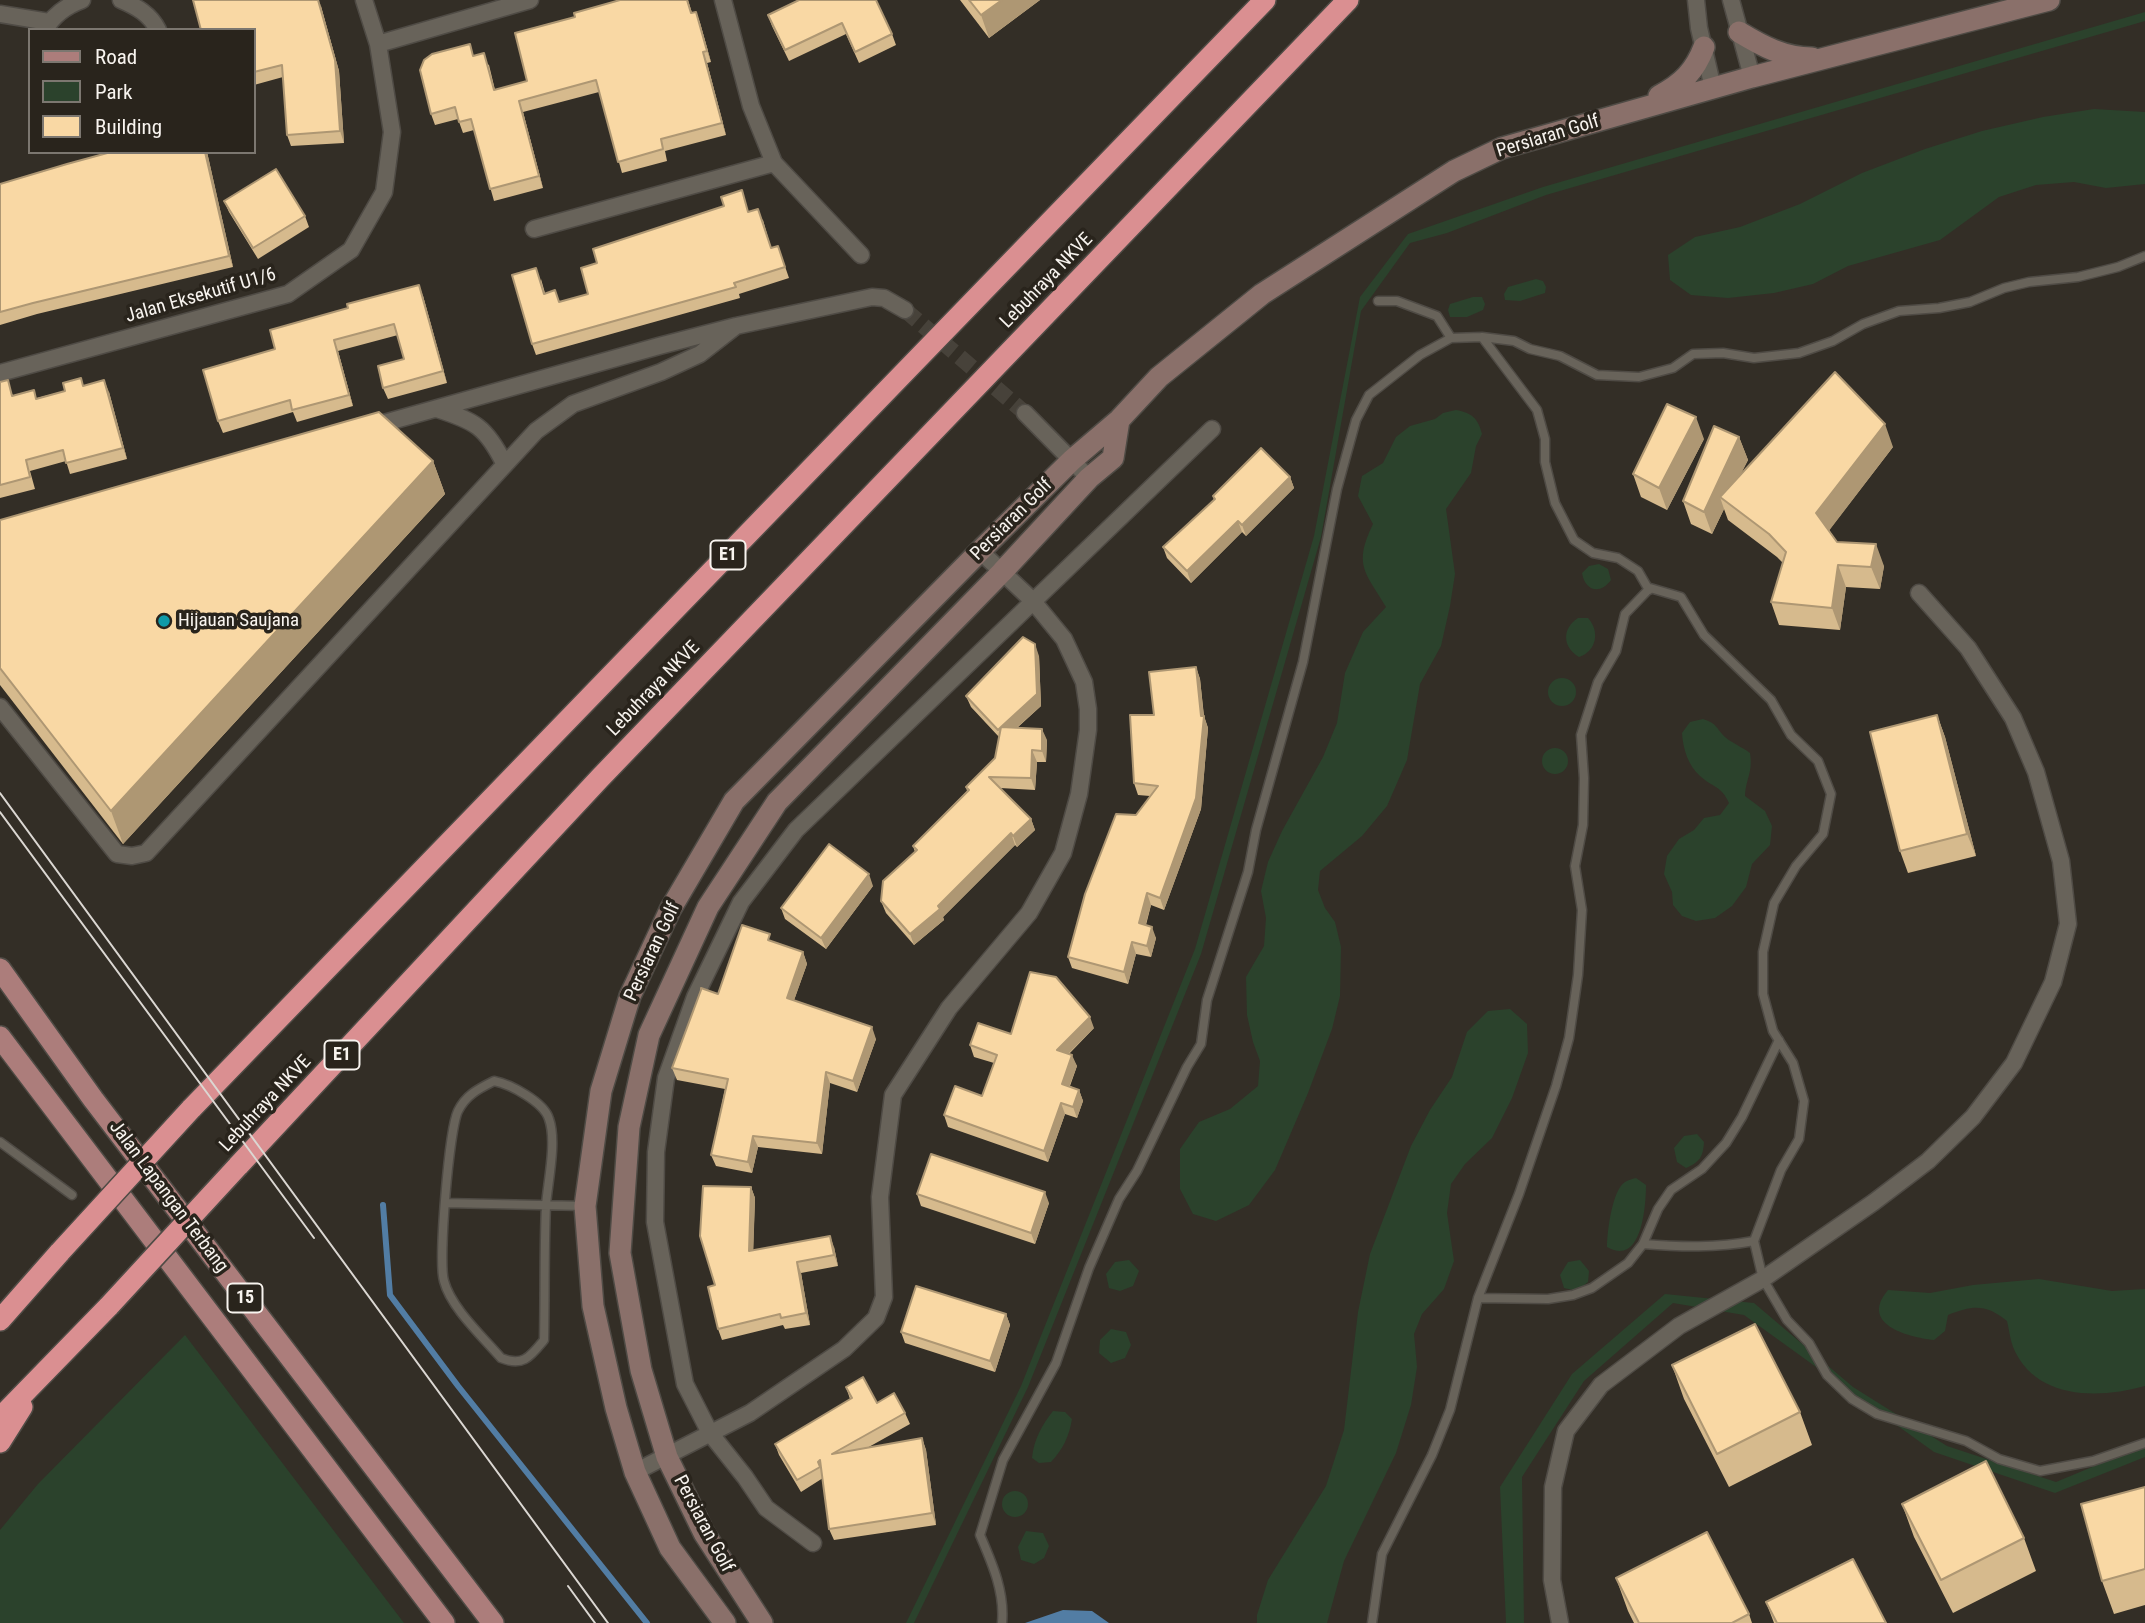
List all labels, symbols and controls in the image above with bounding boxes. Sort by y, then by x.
legend [28,28,256,154]
text: Road [95,45,137,69]
text: Park [95,80,132,104]
street label: Persiaran Golf [1494,111,1602,163]
text: Building [95,115,162,139]
street label: Lebuhraya NKVE [996,229,1098,333]
street label: Jalan Eksekutif U1/6 [123,264,279,328]
street label: Persiaran Golf [966,474,1058,566]
road number: E1 [710,540,746,570]
place label: Hijauan Saujana [178,610,299,632]
marker: Hijauan Saujana [156,613,172,629]
street label: Lebuhraya NKVE [603,637,705,741]
street label: Persiaran Golf [620,899,686,1005]
road number: E1 [324,1040,360,1070]
street label: Lebuhraya NKVE [216,1051,316,1157]
street label: Jalan Lapangan Terbang [104,1117,232,1277]
road number: 15 [228,1283,262,1312]
street label: Persiaran Golf [668,1472,738,1576]

